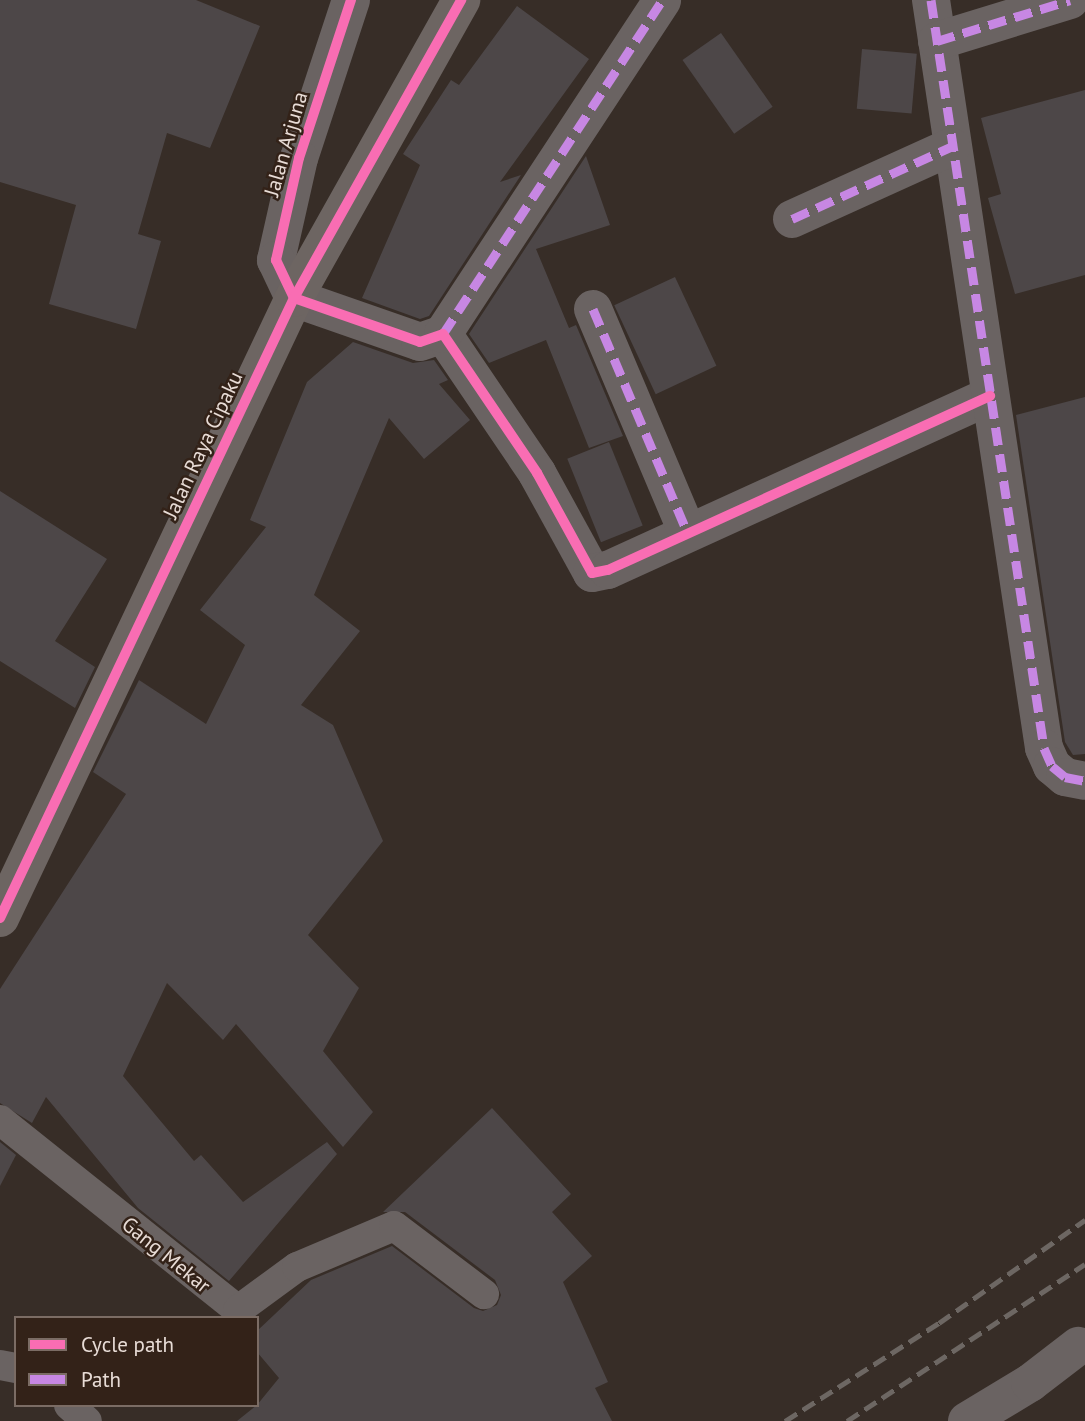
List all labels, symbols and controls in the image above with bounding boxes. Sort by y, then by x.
street label: Jalan Arjuna [259,88,313,200]
street label: Jalan Raya Cipaku [158,367,248,523]
street label: Gang Mekar [117,1212,215,1298]
legend [14,1316,259,1407]
text: Cycle path [81,1331,174,1358]
text: Path [81,1366,121,1393]

